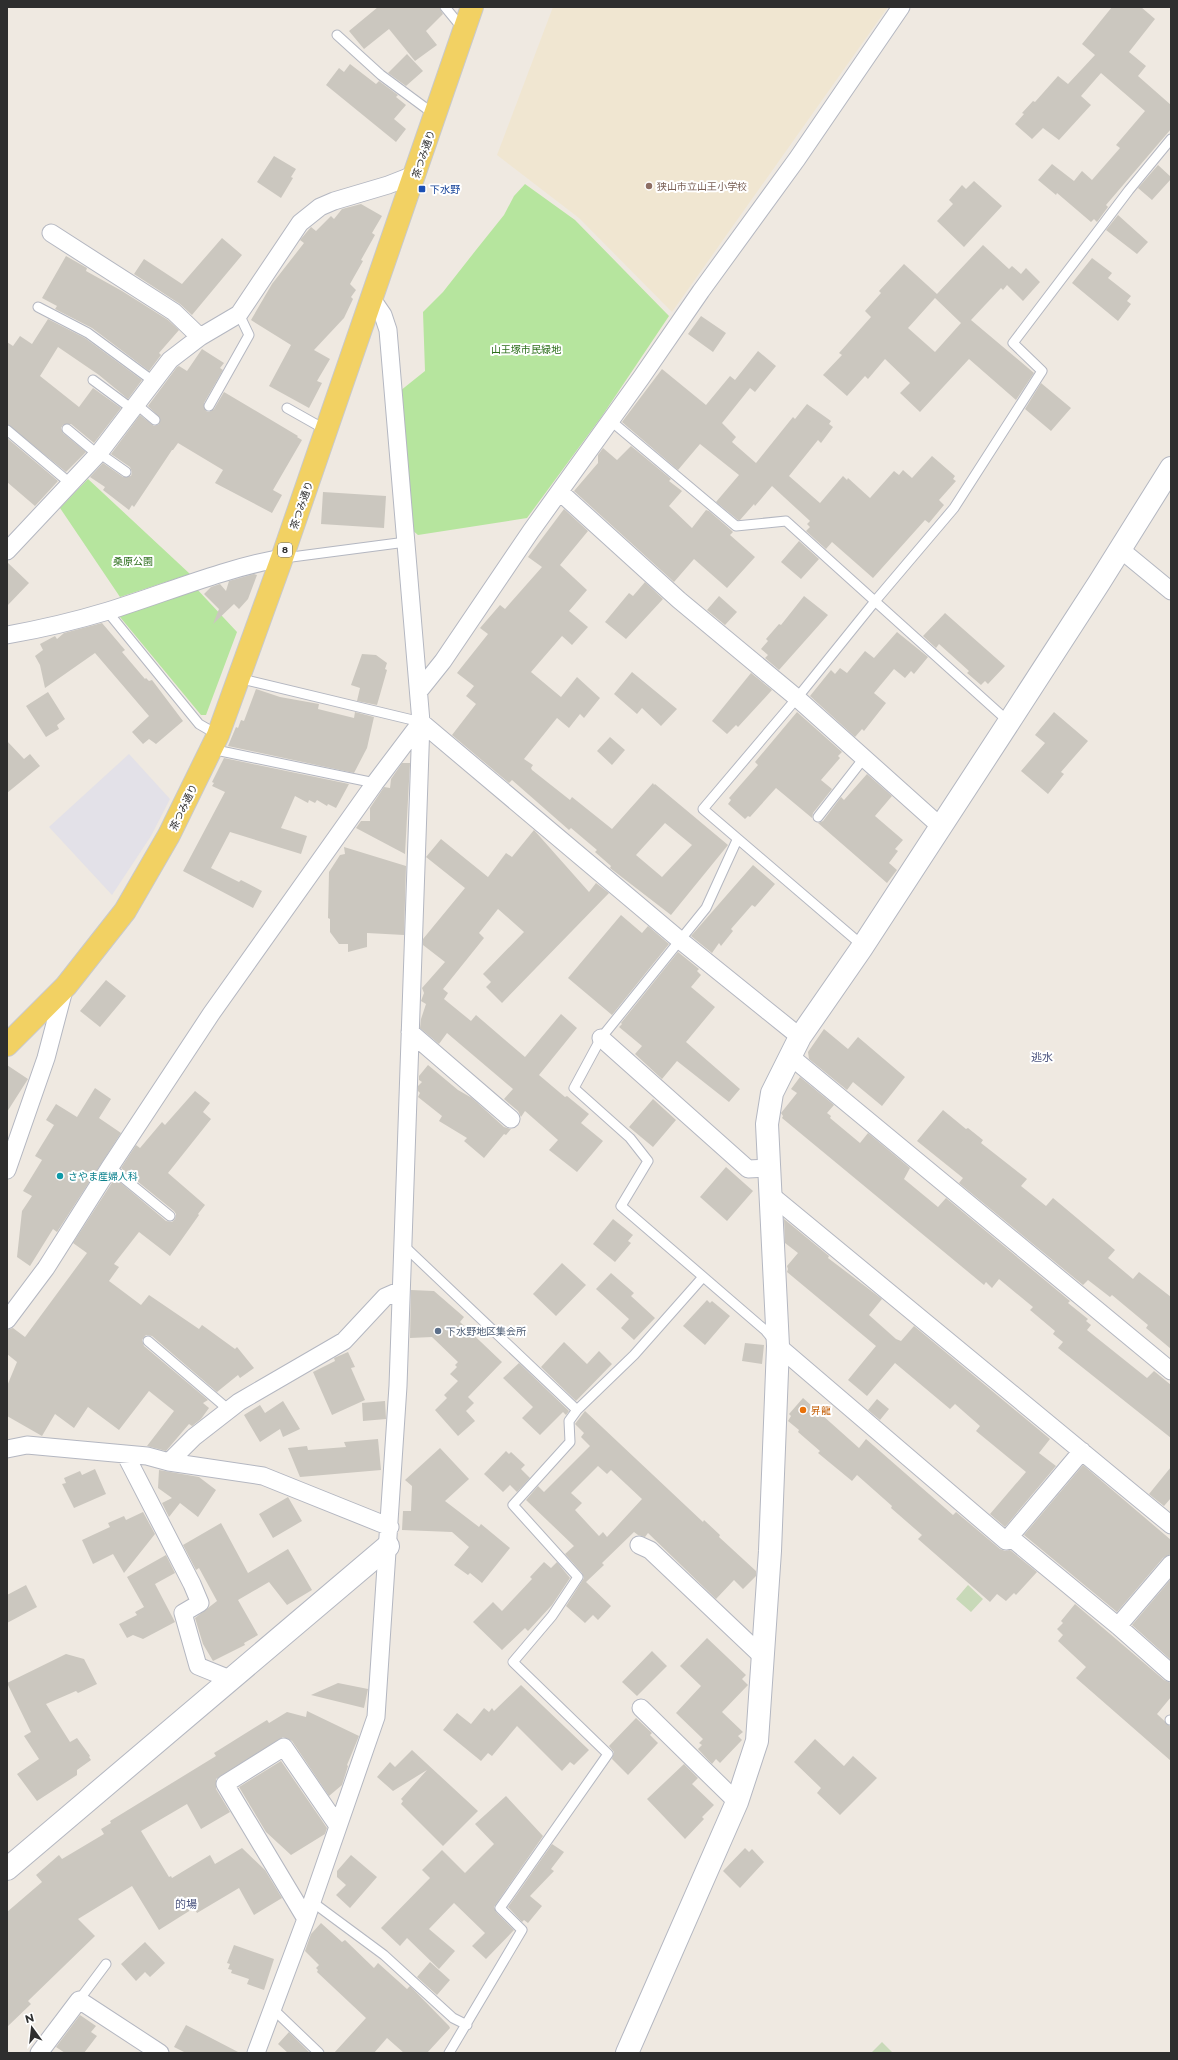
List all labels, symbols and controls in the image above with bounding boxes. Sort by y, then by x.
street label: 茶つみ通り [409,128,438,180]
place label: 狭山市立山王小学校 [657,180,747,193]
marker: 狭山市立山王小学校 [644,181,654,191]
place label: 下水野 [430,183,460,196]
marker: 下水野 [417,184,427,194]
park label: 山王塚市民緑地 [491,343,562,356]
street label: 茶つみ通り [287,479,316,531]
road number: 8 [278,543,292,557]
park label: 桑原公園 [113,555,153,568]
street label: 茶つみ通り [167,782,200,833]
district label: 逃水 [1031,1050,1053,1064]
place label: さやま産婦人科 [68,1170,138,1183]
marker: さやま産婦人科 [55,1171,65,1181]
place label: 下水野地区集会所 [446,1325,526,1338]
marker: 下水野地区集会所 [433,1326,443,1336]
place label: 昇龍 [811,1404,831,1417]
marker: 昇龍 [798,1405,808,1415]
district label: 的場 [175,1897,197,1911]
north arrow [12,2008,52,2048]
text: N [23,2010,36,2026]

